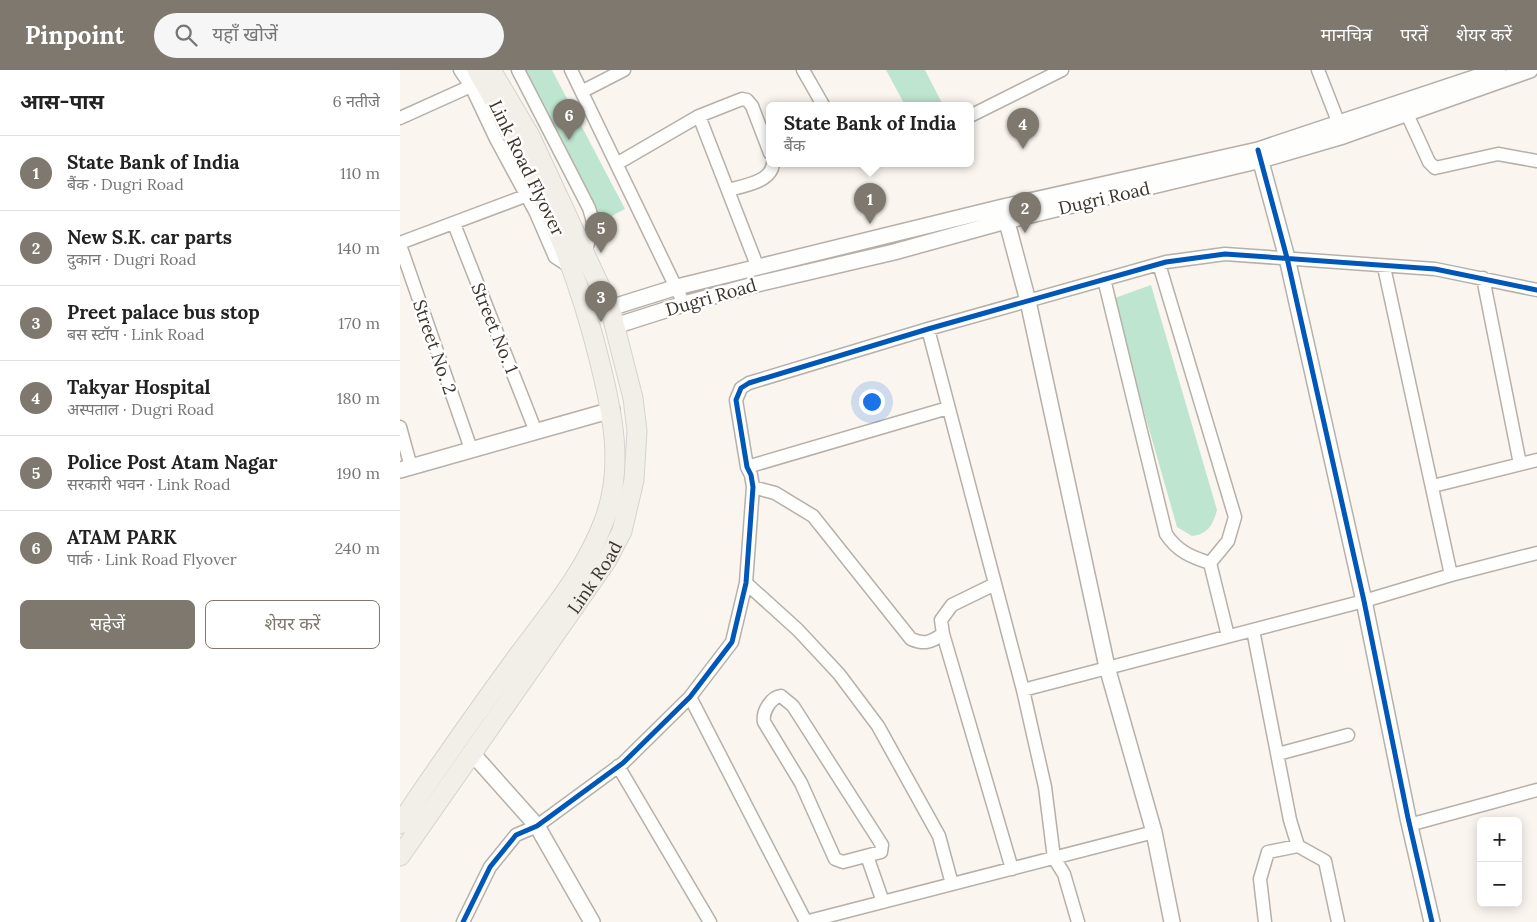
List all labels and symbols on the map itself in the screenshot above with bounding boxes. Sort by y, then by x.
street label: Link Road Flyover [484,96,570,240]
pin: 6 [553,99,585,140]
pin: 4 [1007,108,1039,149]
street label: Dugri Road [1056,176,1152,220]
pin: 1 [854,183,886,224]
pin: 2 [1009,192,1041,233]
pin: 5 [585,212,617,253]
street label: Dugri Road [663,273,759,321]
street label: Street No. 1 [466,279,524,377]
pin: 3 [585,281,617,322]
street label: Street No. 2 [408,297,462,397]
your location [859,389,885,415]
street label: Link Road [562,537,627,618]

